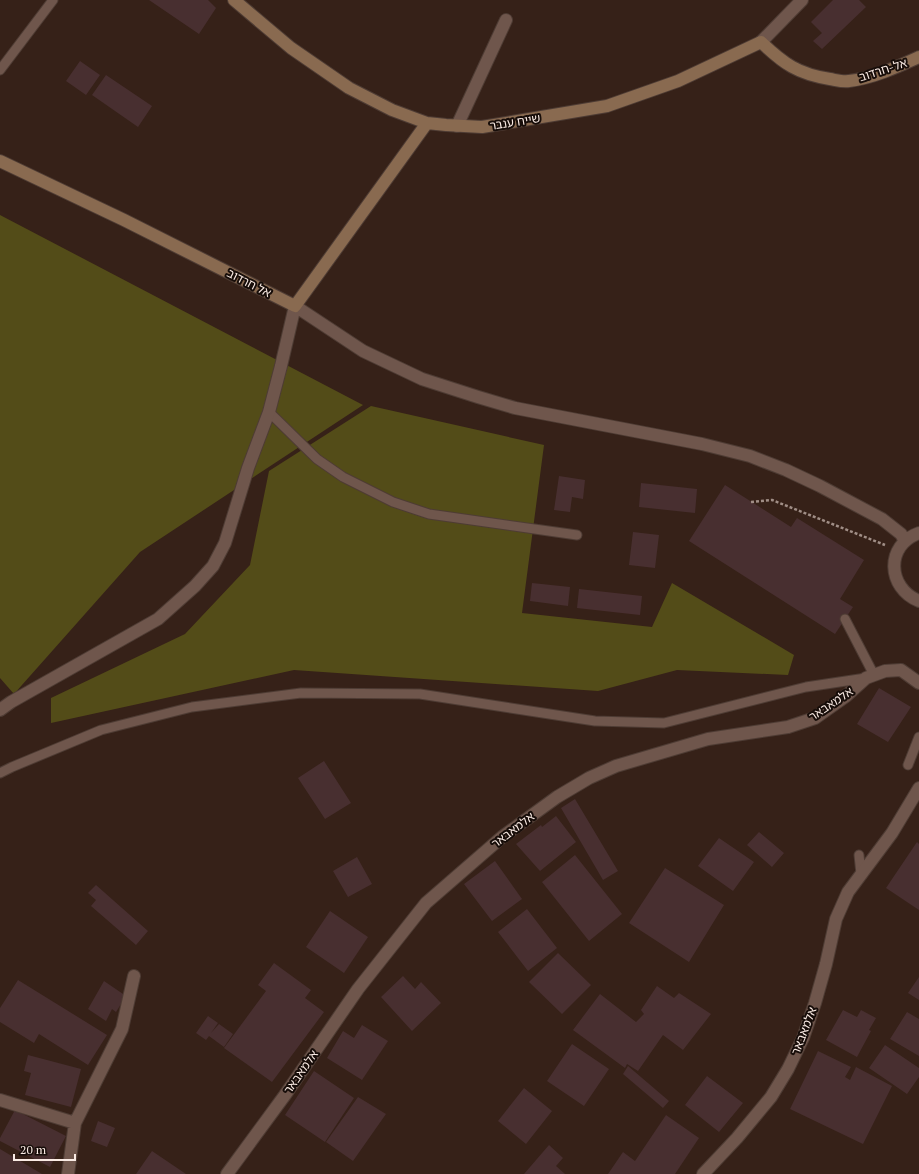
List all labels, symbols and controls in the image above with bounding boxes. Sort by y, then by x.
street label: אל-חרדוב [857,55,909,84]
street label: שייח ענבר [489,110,541,133]
street label: אל חרדוב [225,265,274,300]
street label: אלמאבאר [806,683,856,724]
street label: אלמאבאר [488,808,538,851]
street label: אלמאבאר [788,1004,820,1057]
street label: אלמאבאר [280,1047,321,1097]
scale bar [14,1136,75,1162]
text: 20 m [20,1142,47,1157]

